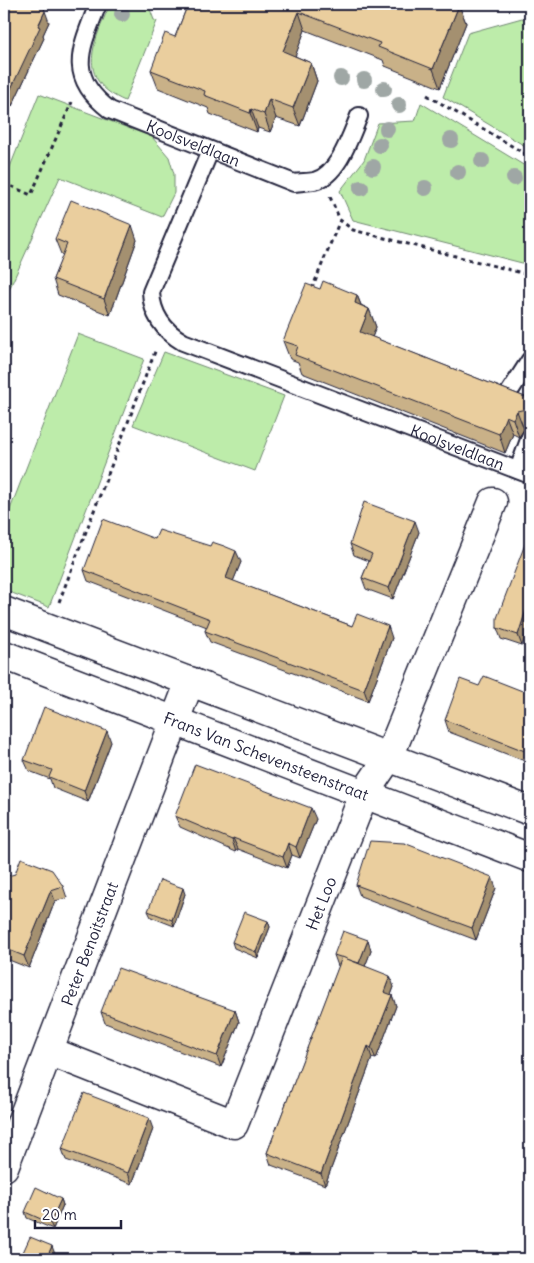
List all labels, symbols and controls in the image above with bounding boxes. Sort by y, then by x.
street label: Koolsveldlaan [144,116,243,171]
street label: Koolsveldlaan [408,420,507,474]
street label: Frans Van Schevensteenstraat [161,708,372,805]
street label: Het Loo [301,874,340,933]
street label: Peter Benoitstraat [57,879,122,1008]
scale bar [35,1198,121,1230]
text: 20 m [42,1205,77,1224]

